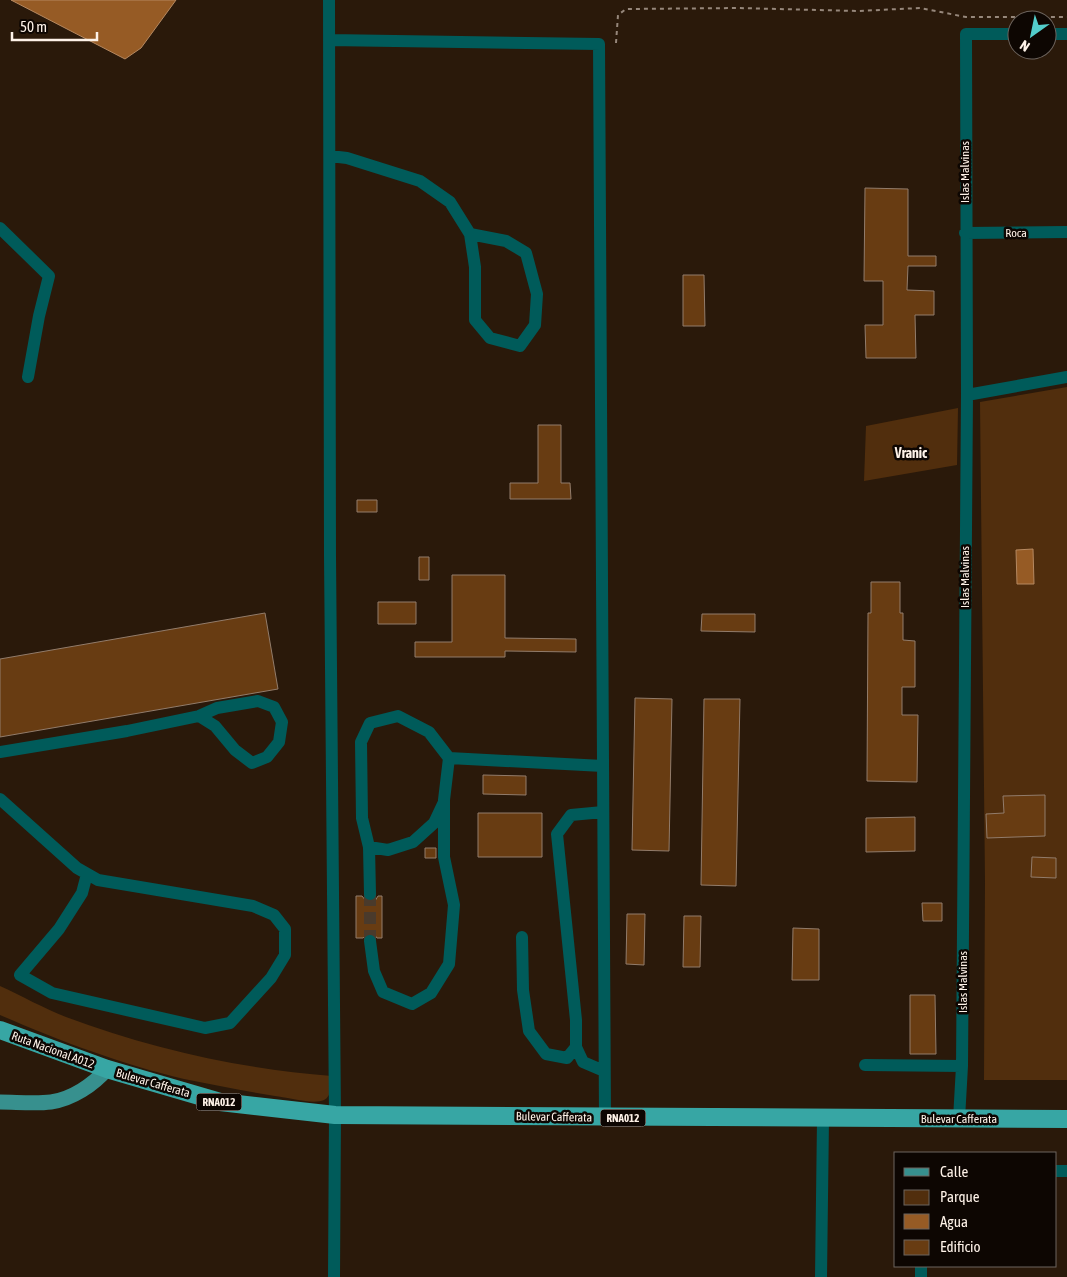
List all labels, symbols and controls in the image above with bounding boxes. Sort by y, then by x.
scale bar [12,10,98,42]
north arrow [1007,10,1057,60]
text: 50 m [20,18,47,35]
text: N [1017,37,1033,55]
street label: Islas Malvinas [958,141,972,203]
street label: Roca [1005,226,1027,240]
district label: Vranic [894,445,928,461]
street label: Islas Malvinas [958,546,972,608]
street label: Islas Malvinas [956,951,970,1013]
street label: Ruta Nacional A012 [10,1029,96,1071]
street label: Bulevar Cafferata [114,1066,192,1100]
road number: RNA012 [196,1094,242,1110]
street label: Bulevar Cafferata [516,1109,592,1125]
road number: RNA012 [600,1110,646,1126]
street label: Bulevar Cafferata [921,1112,997,1126]
legend [894,1152,1057,1267]
text: Calle [940,1163,969,1180]
text: Parque [940,1188,980,1205]
text: Agua [940,1213,968,1230]
text: Edificio [940,1238,981,1255]

